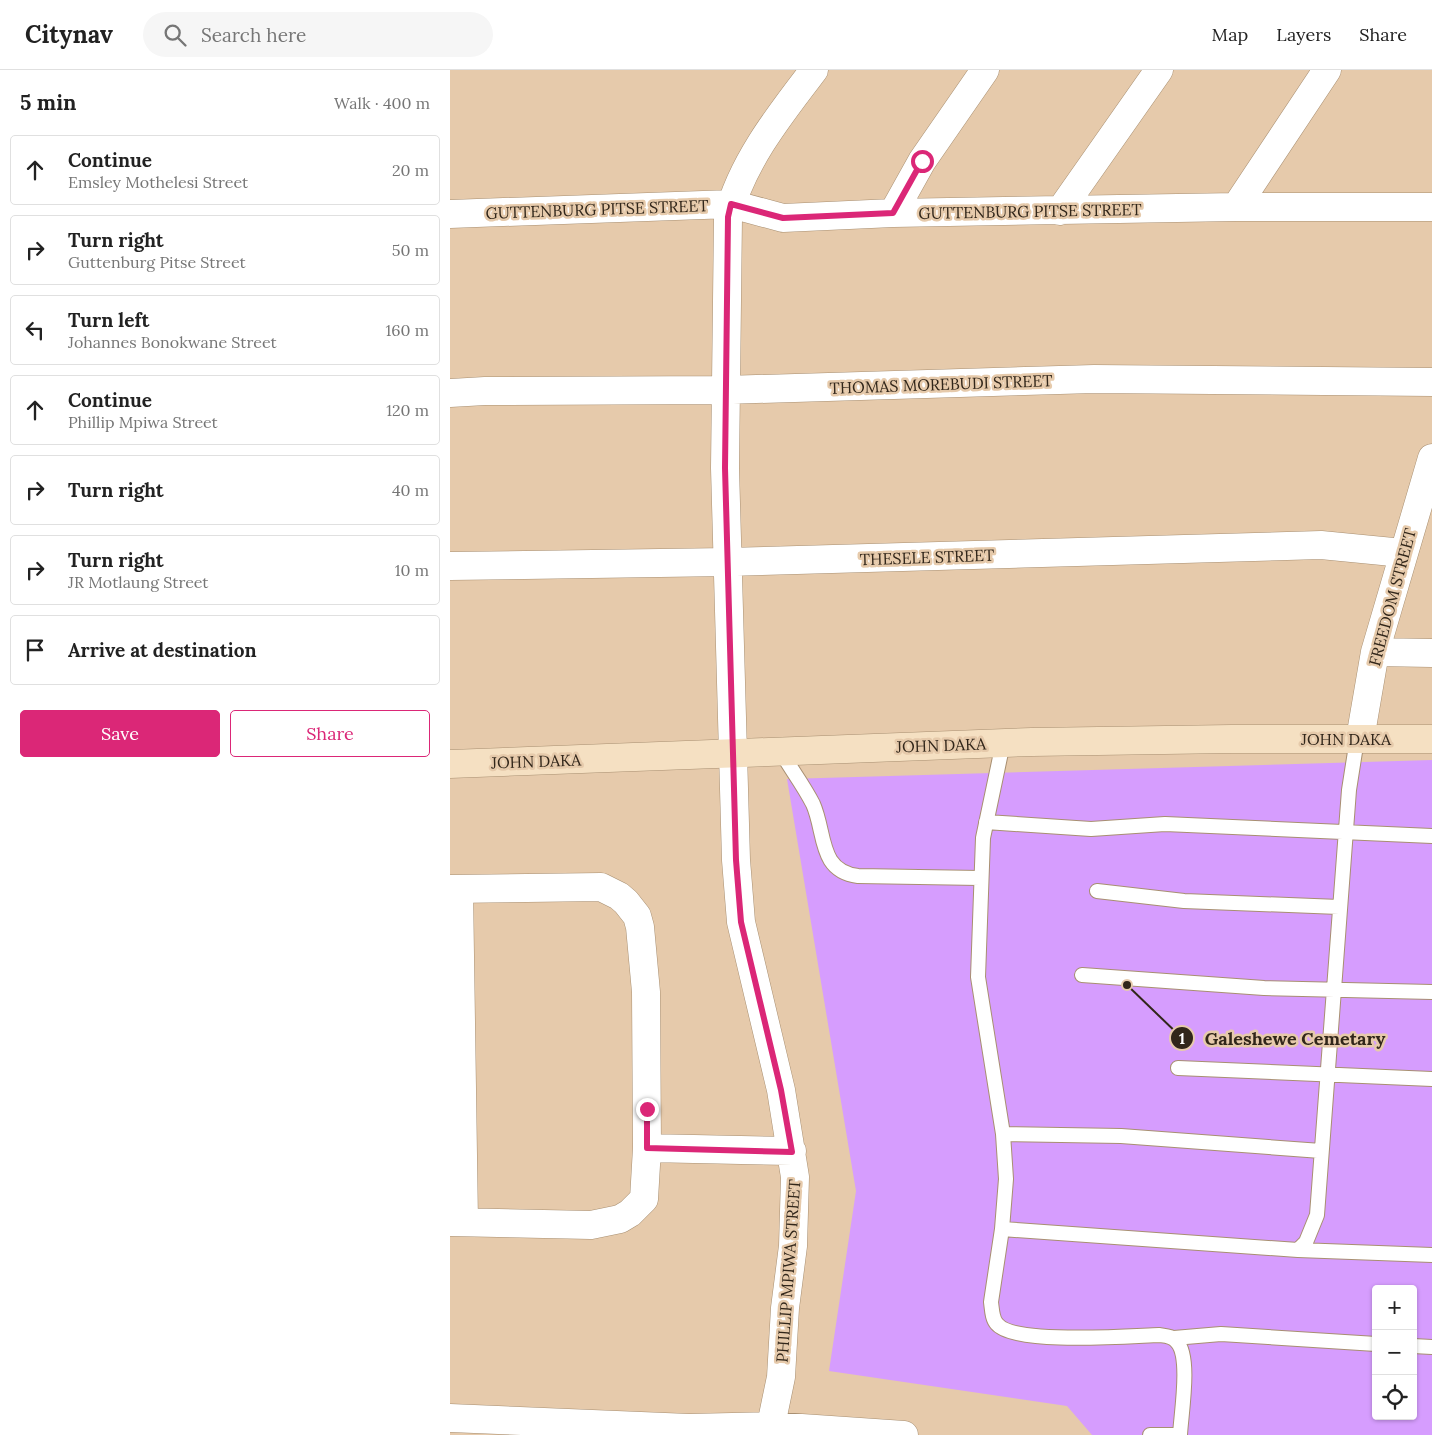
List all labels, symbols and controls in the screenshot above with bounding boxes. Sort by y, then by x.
search box [143,12,493,57]
text: Citynav [25,19,113,50]
icon: search [161,21,189,49]
text: Search here [201,23,306,47]
text: Map [1212,23,1248,46]
text: Layers [1276,23,1331,46]
text: Share [1359,23,1407,46]
text: 5 min [20,89,76,116]
text: Walk · 400 m [334,93,430,113]
text: Continue [68,148,152,172]
route start [911,150,934,173]
icon: ahead [21,156,49,184]
text: 20 m [392,160,429,180]
text: Emsley Mothelesi Street [68,172,248,192]
street label: GUTTENBURG PITSE STREET [485,195,709,223]
street label: GUTTENBURG PITSE STREET [918,199,1142,223]
text: Turn right [68,228,164,252]
icon: right [21,236,49,264]
text: 50 m [392,240,429,260]
text: Guttenburg Pitse Street [68,252,246,272]
text: Turn left [68,308,149,332]
icon: left [21,316,49,344]
text: 160 m [385,320,429,340]
text: Johannes Bonokwane Street [68,332,277,352]
street label: THOMAS MOREBUDI STREET [829,370,1053,398]
text: Continue [68,388,152,412]
icon: ahead [21,396,49,424]
text: 120 m [386,400,429,420]
text: Phillip Mpiwa Street [68,412,218,432]
icon: right [21,476,49,504]
text: Turn right [68,478,164,502]
text: 40 m [392,480,429,500]
street label: FREEDOM STREET [1364,526,1420,668]
street label: THESELE STREET [859,545,995,569]
text: Turn right [68,548,164,572]
icon: right [21,556,49,584]
text: 10 m [395,560,429,580]
text: JR Motlaung Street [68,572,209,592]
icon: arrive [21,636,49,664]
text: Arrive at destination [68,638,257,662]
button: Save [20,710,220,757]
button: Share [230,710,430,757]
street label: JOHN DAKA [1300,729,1392,749]
street label: JOHN DAKA [895,733,987,757]
street label: JOHN DAKA [490,749,582,773]
callout: Galeshewe Cemetary [1170,1022,1395,1055]
text: Galeshewe Cemetary [1205,1027,1385,1050]
text: 1 [1179,1029,1185,1048]
route end [636,1098,659,1121]
street label: PHILLIP MPIWA STREET [772,1179,804,1363]
map controls [1372,1285,1417,1420]
button: + [1372,1285,1417,1330]
button: − [1372,1330,1417,1375]
button: locate [1372,1375,1417,1420]

